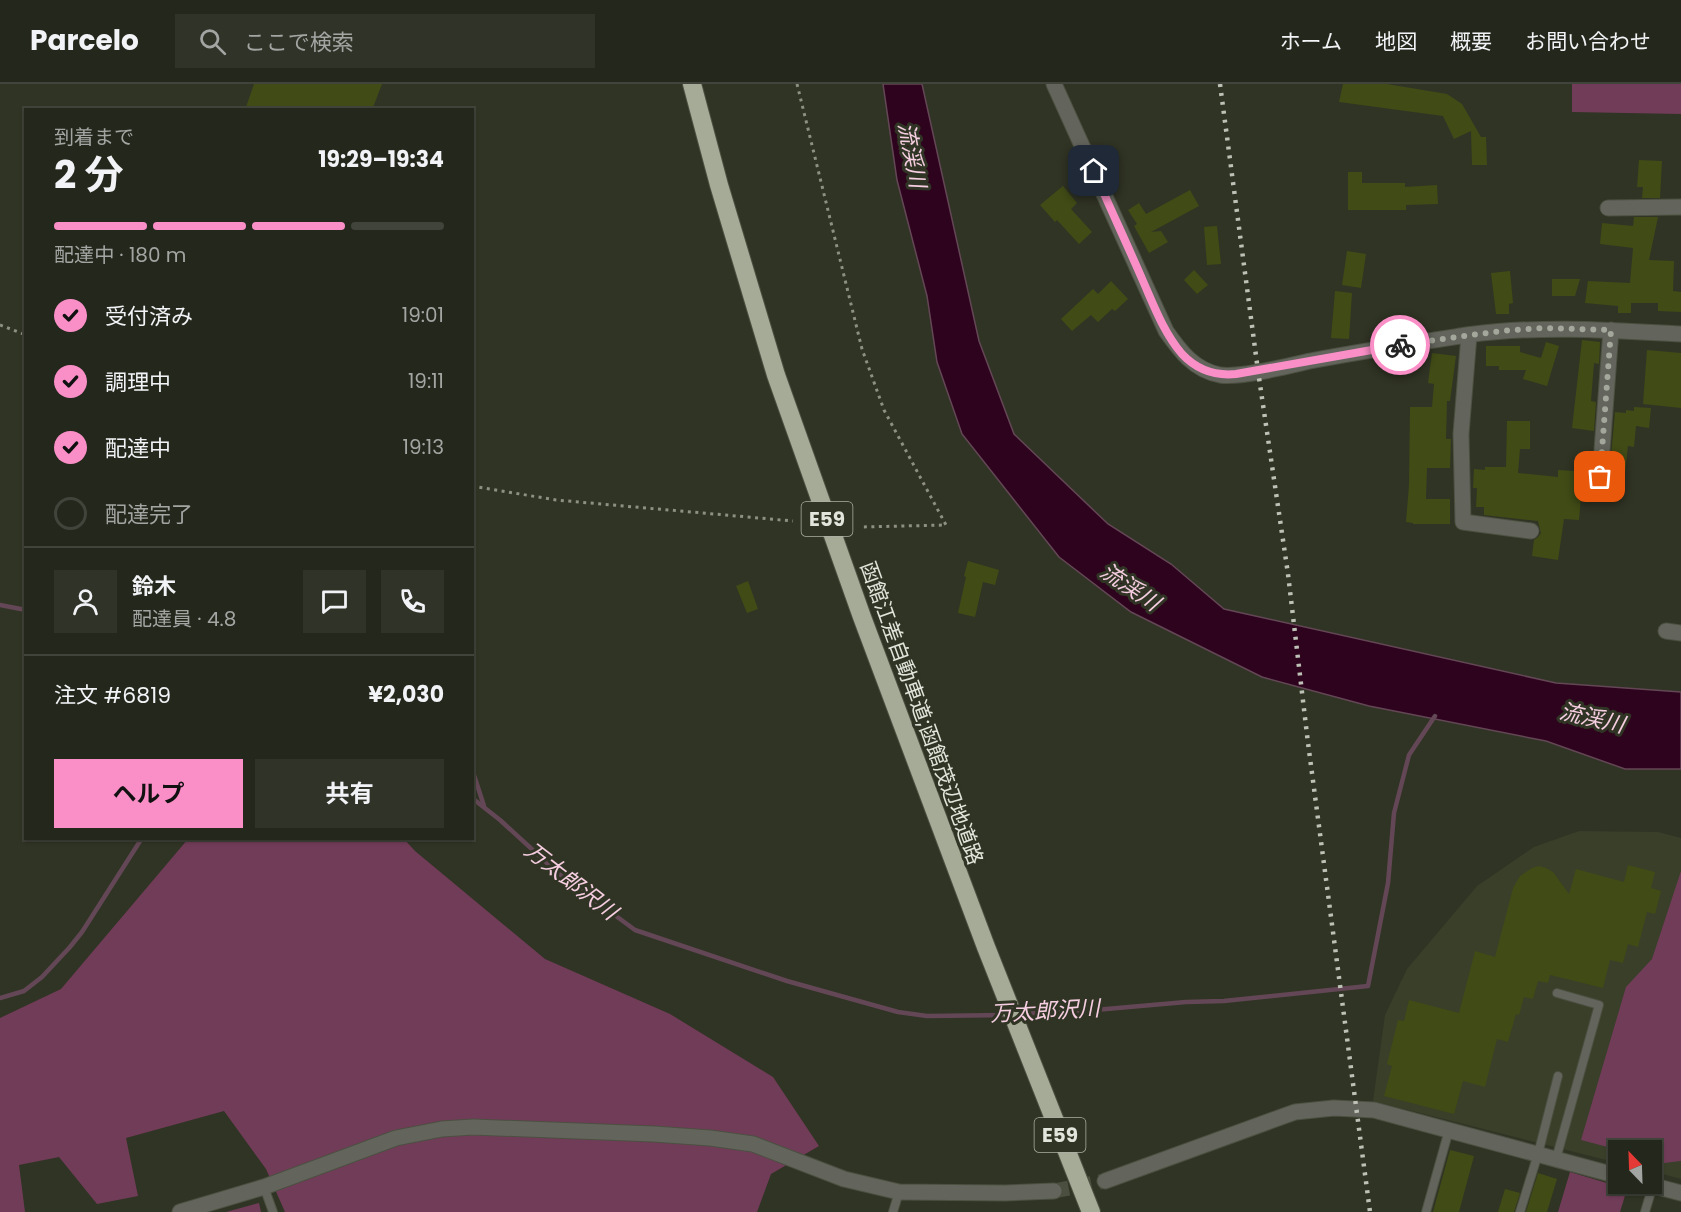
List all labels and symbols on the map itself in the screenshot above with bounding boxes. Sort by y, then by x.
water label: 流渓川 [890,120,934,192]
pin [1068,145,1119,196]
courier [1370,315,1430,375]
pin [1574,451,1625,502]
road number: E59 [802,502,852,536]
water label: 流渓川 [1094,556,1168,619]
street label: 函館江差自動車道;函館茂辺地道路 [854,557,990,869]
water label: 流渓川 [1556,695,1630,741]
water label: 万太郎沢川 [518,835,625,928]
water label: 万太郎沢川 [989,993,1103,1029]
road number: E59 [1034,1118,1086,1152]
north arrow [1608,1140,1662,1194]

